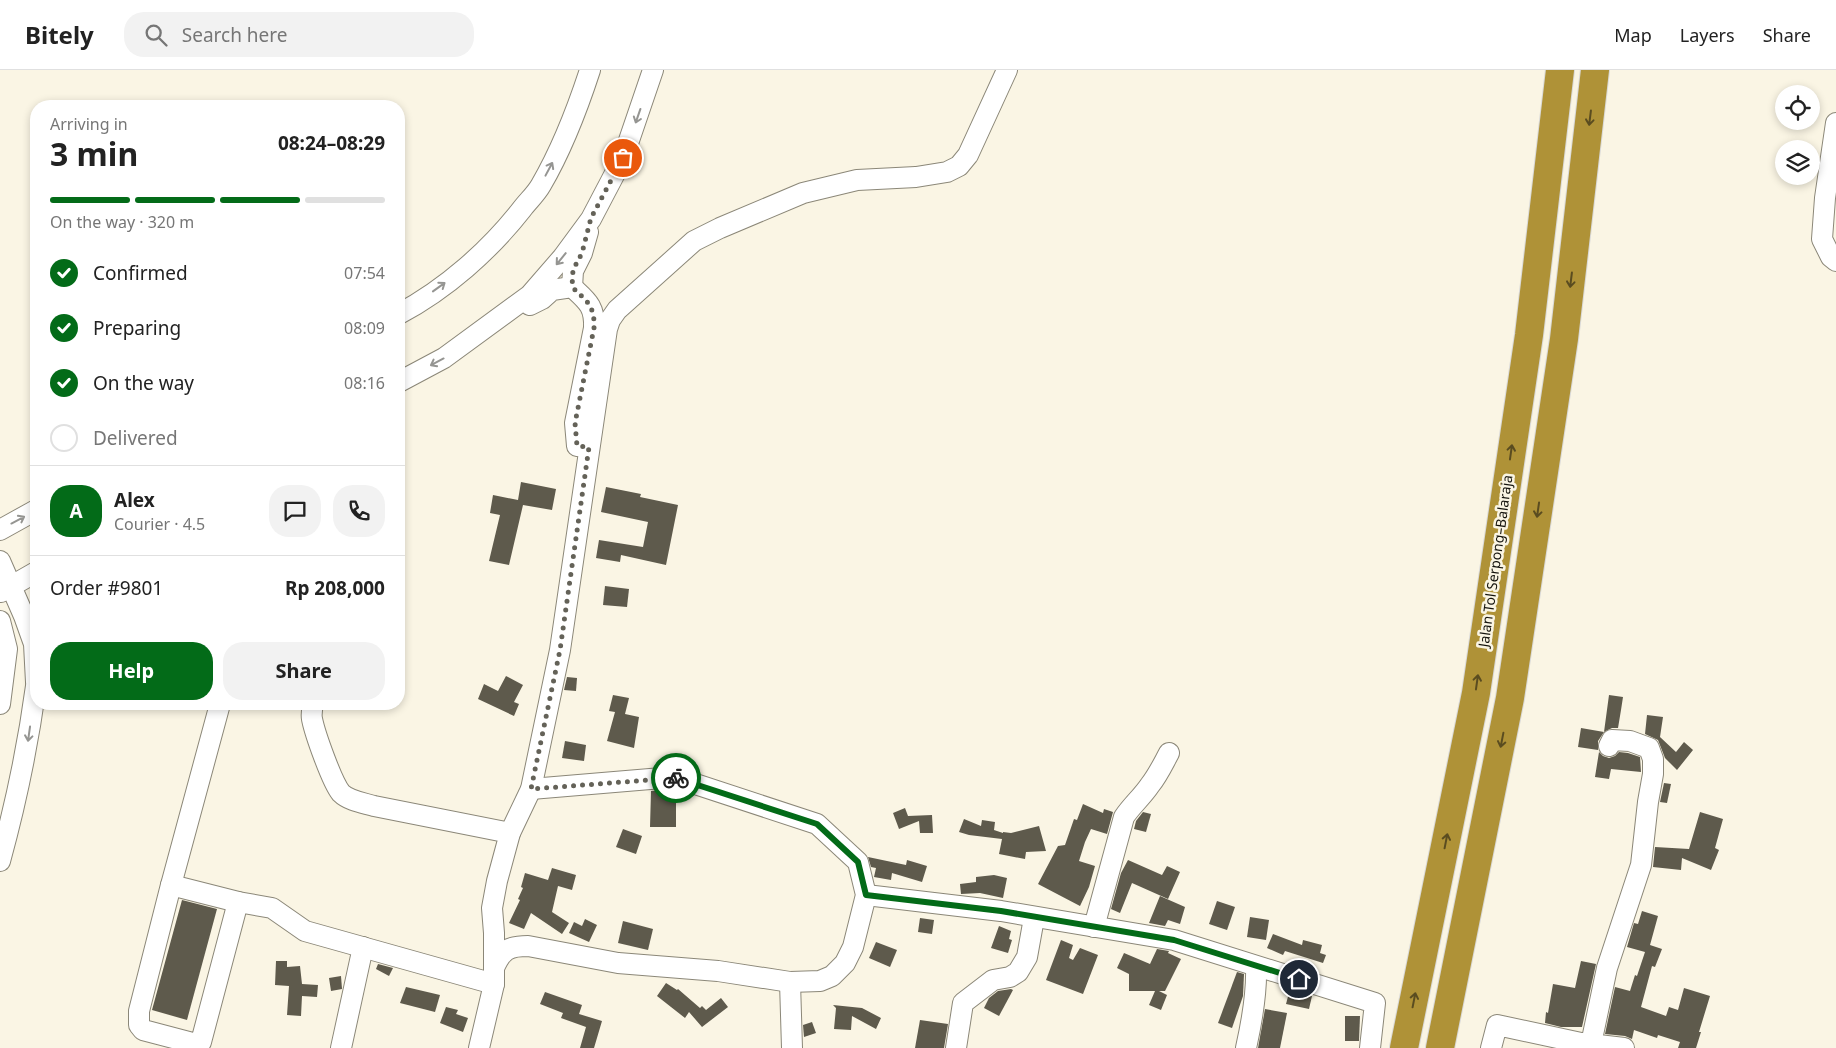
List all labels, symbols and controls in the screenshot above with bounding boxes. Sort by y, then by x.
search box [124,12,474,57]
text: Bitely [25,18,94,51]
icon: search [142,21,170,49]
text: Search here [182,22,287,48]
text: Map [1614,23,1652,47]
text: Layers [1680,23,1735,47]
text: Share [1763,23,1811,47]
map controls [1775,85,1820,185]
button: locate [1775,85,1820,130]
one-way arrow [632,108,642,124]
one-way arrow [1585,110,1595,126]
text: Arriving in [50,113,128,135]
text: 08:24–08:29 [278,130,385,156]
text: 3 min [50,132,138,175]
pin [602,137,644,179]
button: layers [1775,140,1820,185]
icon: bag [609,144,637,172]
one-way arrow [544,162,554,177]
text: On the way · 320 m [50,211,194,233]
one-way arrow [556,252,567,265]
icon: check [50,259,78,287]
text: Confirmed [93,260,188,286]
text: 07:54 [344,262,385,284]
one-way arrow [1565,271,1575,287]
one-way arrow [432,282,445,293]
icon: check [50,314,78,342]
text: Preparing [93,315,181,341]
text: 08:09 [344,317,385,339]
one-way arrow [430,357,445,367]
icon: check [50,369,78,397]
text: On the way [93,370,194,396]
text: 08:16 [344,372,385,394]
text: Delivered [93,425,178,451]
one-way arrow [1507,444,1517,460]
street label: Jalan Tol Serpong–Balaraja [1473,474,1517,650]
button: chat [269,485,321,537]
button: phone [333,485,385,537]
text: Alex [114,487,155,513]
text: A [69,498,83,524]
one-way arrow [1533,502,1543,518]
text: Courier · 4.5 [114,513,205,535]
one-way arrow [10,515,25,524]
text: Order #9801 [50,575,163,601]
text: Rp 208,000 [285,575,385,601]
button: Help [50,642,213,700]
button: Share [223,642,385,700]
one-way arrow [1473,674,1483,690]
one-way arrow [24,726,34,742]
one-way arrow [1497,731,1506,747]
courier [651,753,701,803]
icon: bike [662,764,690,792]
one-way arrow [1442,833,1451,849]
pin [1278,958,1320,1000]
icon: home [1285,965,1313,993]
one-way arrow [1409,993,1419,1009]

